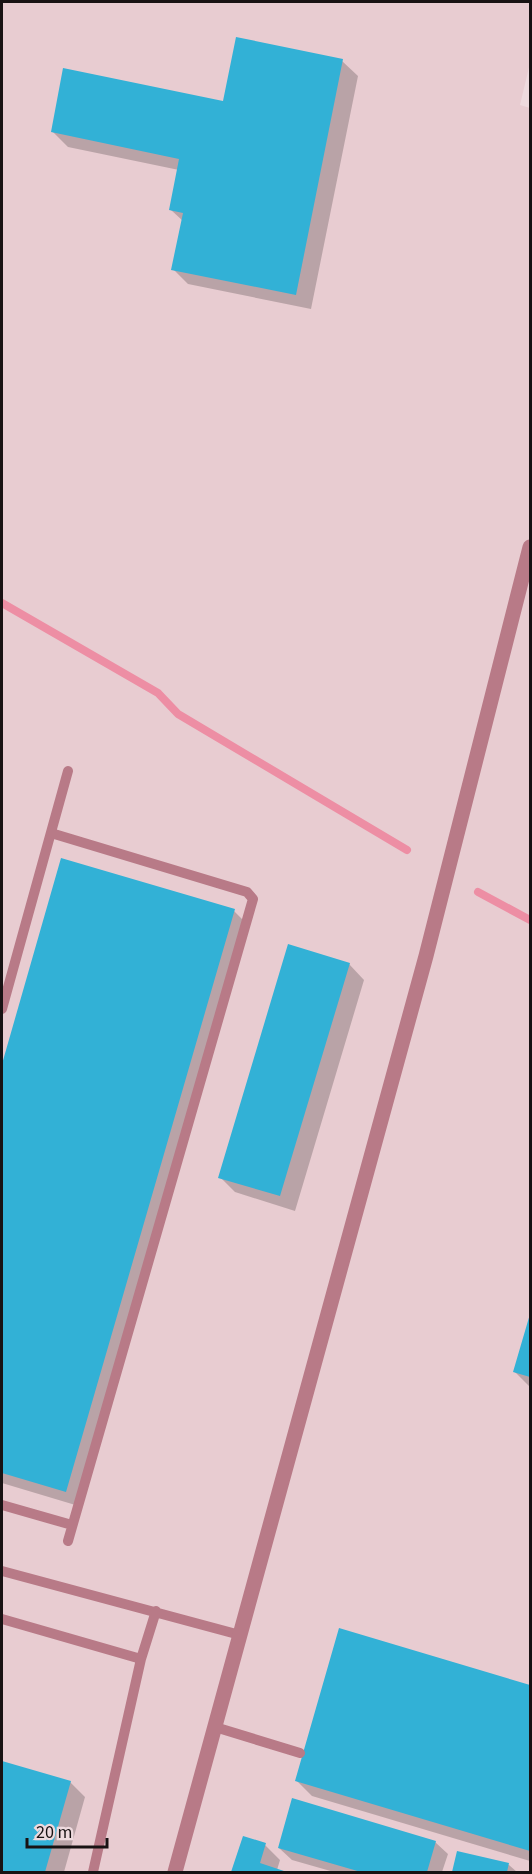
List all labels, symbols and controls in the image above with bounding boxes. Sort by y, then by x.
scale bar [27,1811,106,1849]
text: 20 m [36,1820,72,1845]

